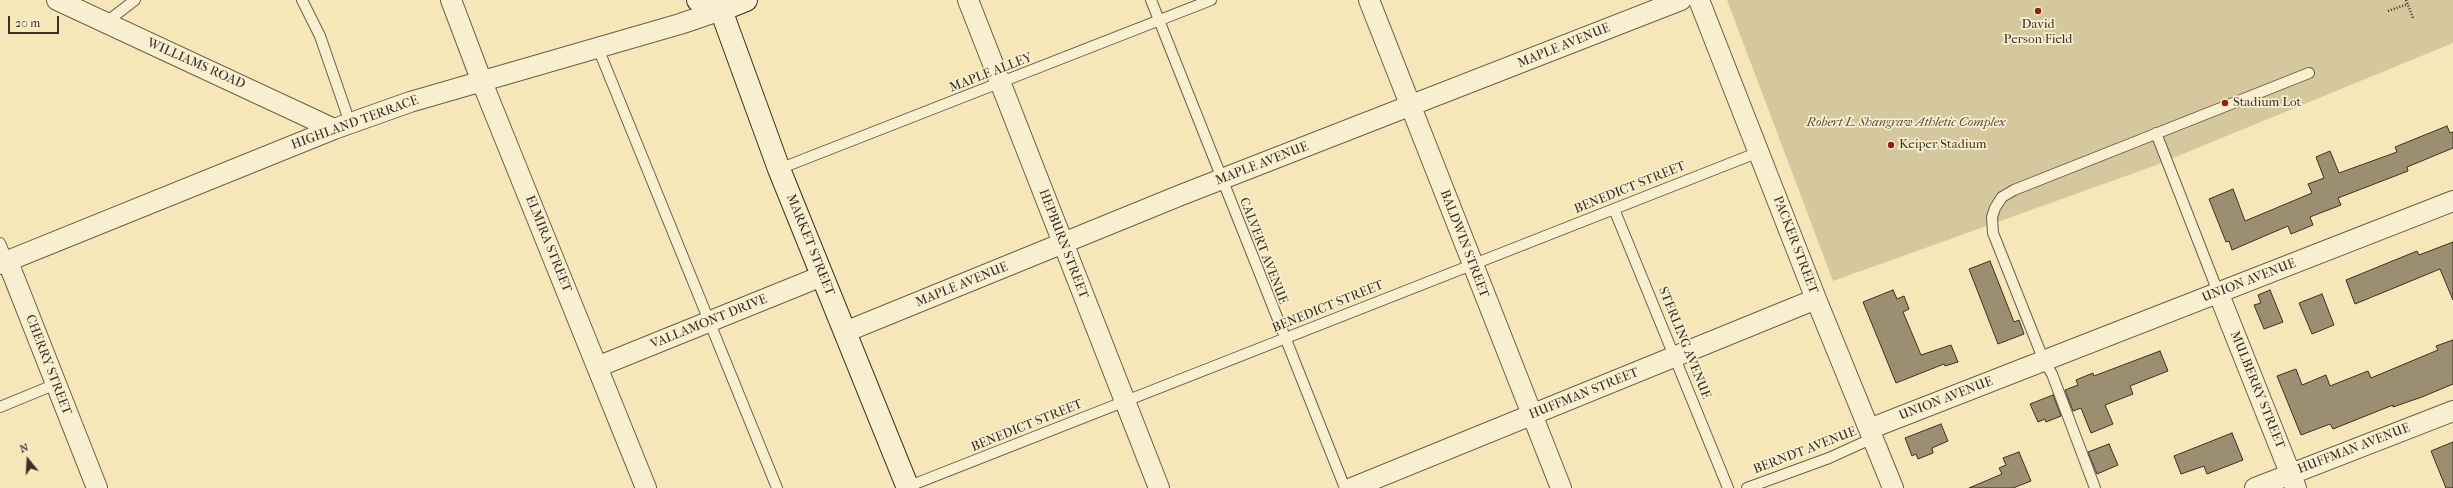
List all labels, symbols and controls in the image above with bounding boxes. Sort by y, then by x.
marker: David Person Field [2033,6,2043,16]
scale bar [10,8,61,34]
text: 20 m [15,16,40,30]
place label: David Person Field [2004,17,2072,48]
street label: MAPLE AVENUE [1515,20,1613,72]
street label: WILLIAMS ROAD [144,35,248,93]
street label: MAPLE ALLEY [947,50,1035,96]
street label: HIGHLAND TERRACE [289,93,421,153]
place label: Stadium Lot [2233,95,2301,111]
marker: Stadium Lot [2220,98,2230,108]
park label: Robert L. Shangraw Athletic Complex [1807,115,2005,131]
place label: Keiper Stadium [1899,137,1987,153]
street label: MAPLE AVENUE [1213,139,1311,189]
marker: Keiper Stadium [1886,140,1896,150]
street label: BENEDICT STREET [1572,159,1688,217]
street label: HEPBURN STREET [1035,187,1091,301]
street label: BALDWIN STREET [1436,188,1492,300]
street label: MARKET STREET [782,192,838,298]
street label: ELMIRA STREET [521,193,575,295]
street label: PACKER STREET [1769,194,1821,296]
street label: CALVERT AVENUE [1235,196,1291,306]
street label: UNION AVENUE [2200,256,2298,306]
street label: MAPLE AVENUE [913,259,1011,311]
street label: BENEDICT STREET [1270,278,1386,336]
street label: STERLING AVENUE [1654,285,1714,401]
street label: VALLAMONT DRIVE [648,291,770,353]
street label: CHERRY STREET [22,313,74,417]
street label: MULBERRY STREET [2226,329,2288,451]
street label: HUFFMAN STREET [1527,365,1641,423]
street label: UNION AVENUE [1897,374,1995,424]
street label: BENEDICT STREET [969,397,1085,455]
street label: HUFFMAN AVENUE [2296,420,2412,478]
street label: BERNDT AVENUE [1751,424,1859,478]
north arrow [8,440,48,480]
text: N [18,441,30,456]

